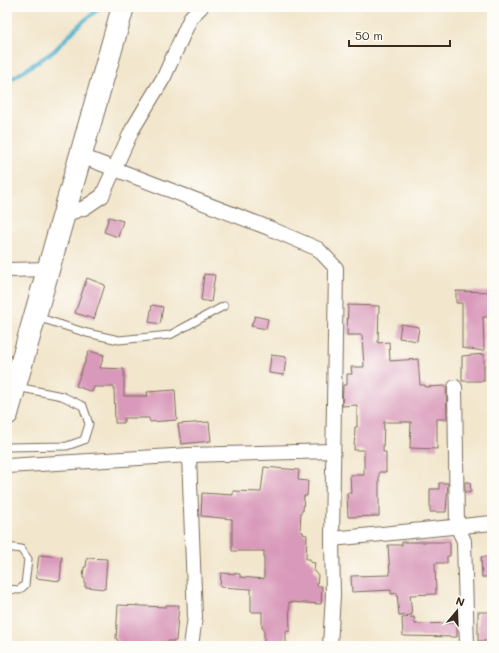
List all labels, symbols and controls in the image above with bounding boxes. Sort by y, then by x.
scale bar [349,22,450,48]
text: 50 m [355,27,383,43]
north arrow [437,591,477,631]
text: N [454,593,467,610]

